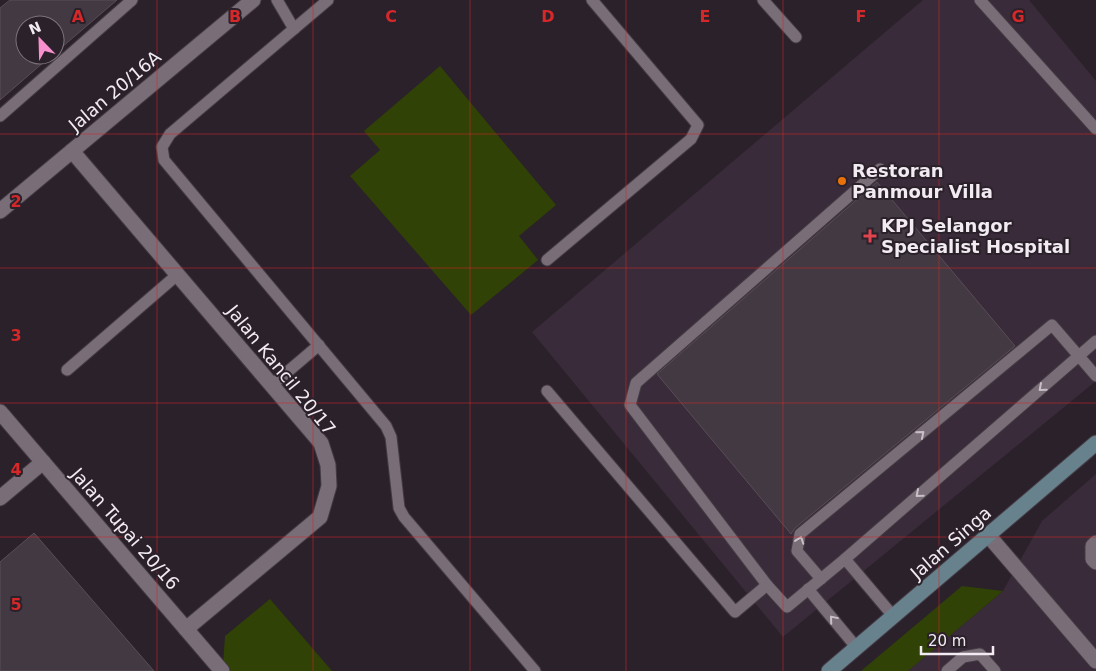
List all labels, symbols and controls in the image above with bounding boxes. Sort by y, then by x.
text: A [72,7,85,26]
text: B [229,7,241,26]
text: C [385,7,397,26]
text: D [541,7,555,26]
text: E [700,7,710,26]
text: F [856,7,866,26]
text: G [1011,7,1025,26]
north arrow [15,15,65,65]
text: N [26,18,43,38]
street label: Jalan 20/16A [64,46,165,136]
place label: Restoran Panmour Villa [852,160,993,202]
marker: Restoran Panmour Villa [836,175,848,187]
text: 2 [10,192,22,211]
place label: KPJ Selangor Specialist Hospital [881,215,1070,257]
marker: KPJ Selangor Specialist Hospital [863,229,877,243]
street label: Jalan Kancil 20/17 [222,300,340,439]
text: 3 [10,326,22,345]
one-way arrow [1038,382,1047,391]
one-way arrow [915,431,924,439]
text: 4 [10,460,22,479]
street label: Jalan Tupai 20/16 [66,463,184,594]
one-way arrow [916,489,925,498]
street label: Jalan Singa [905,502,995,584]
one-way arrow [794,536,804,545]
text: 5 [10,595,22,614]
one-way arrow [830,616,838,625]
scale bar [921,624,994,656]
text: 20 m [928,632,966,650]

